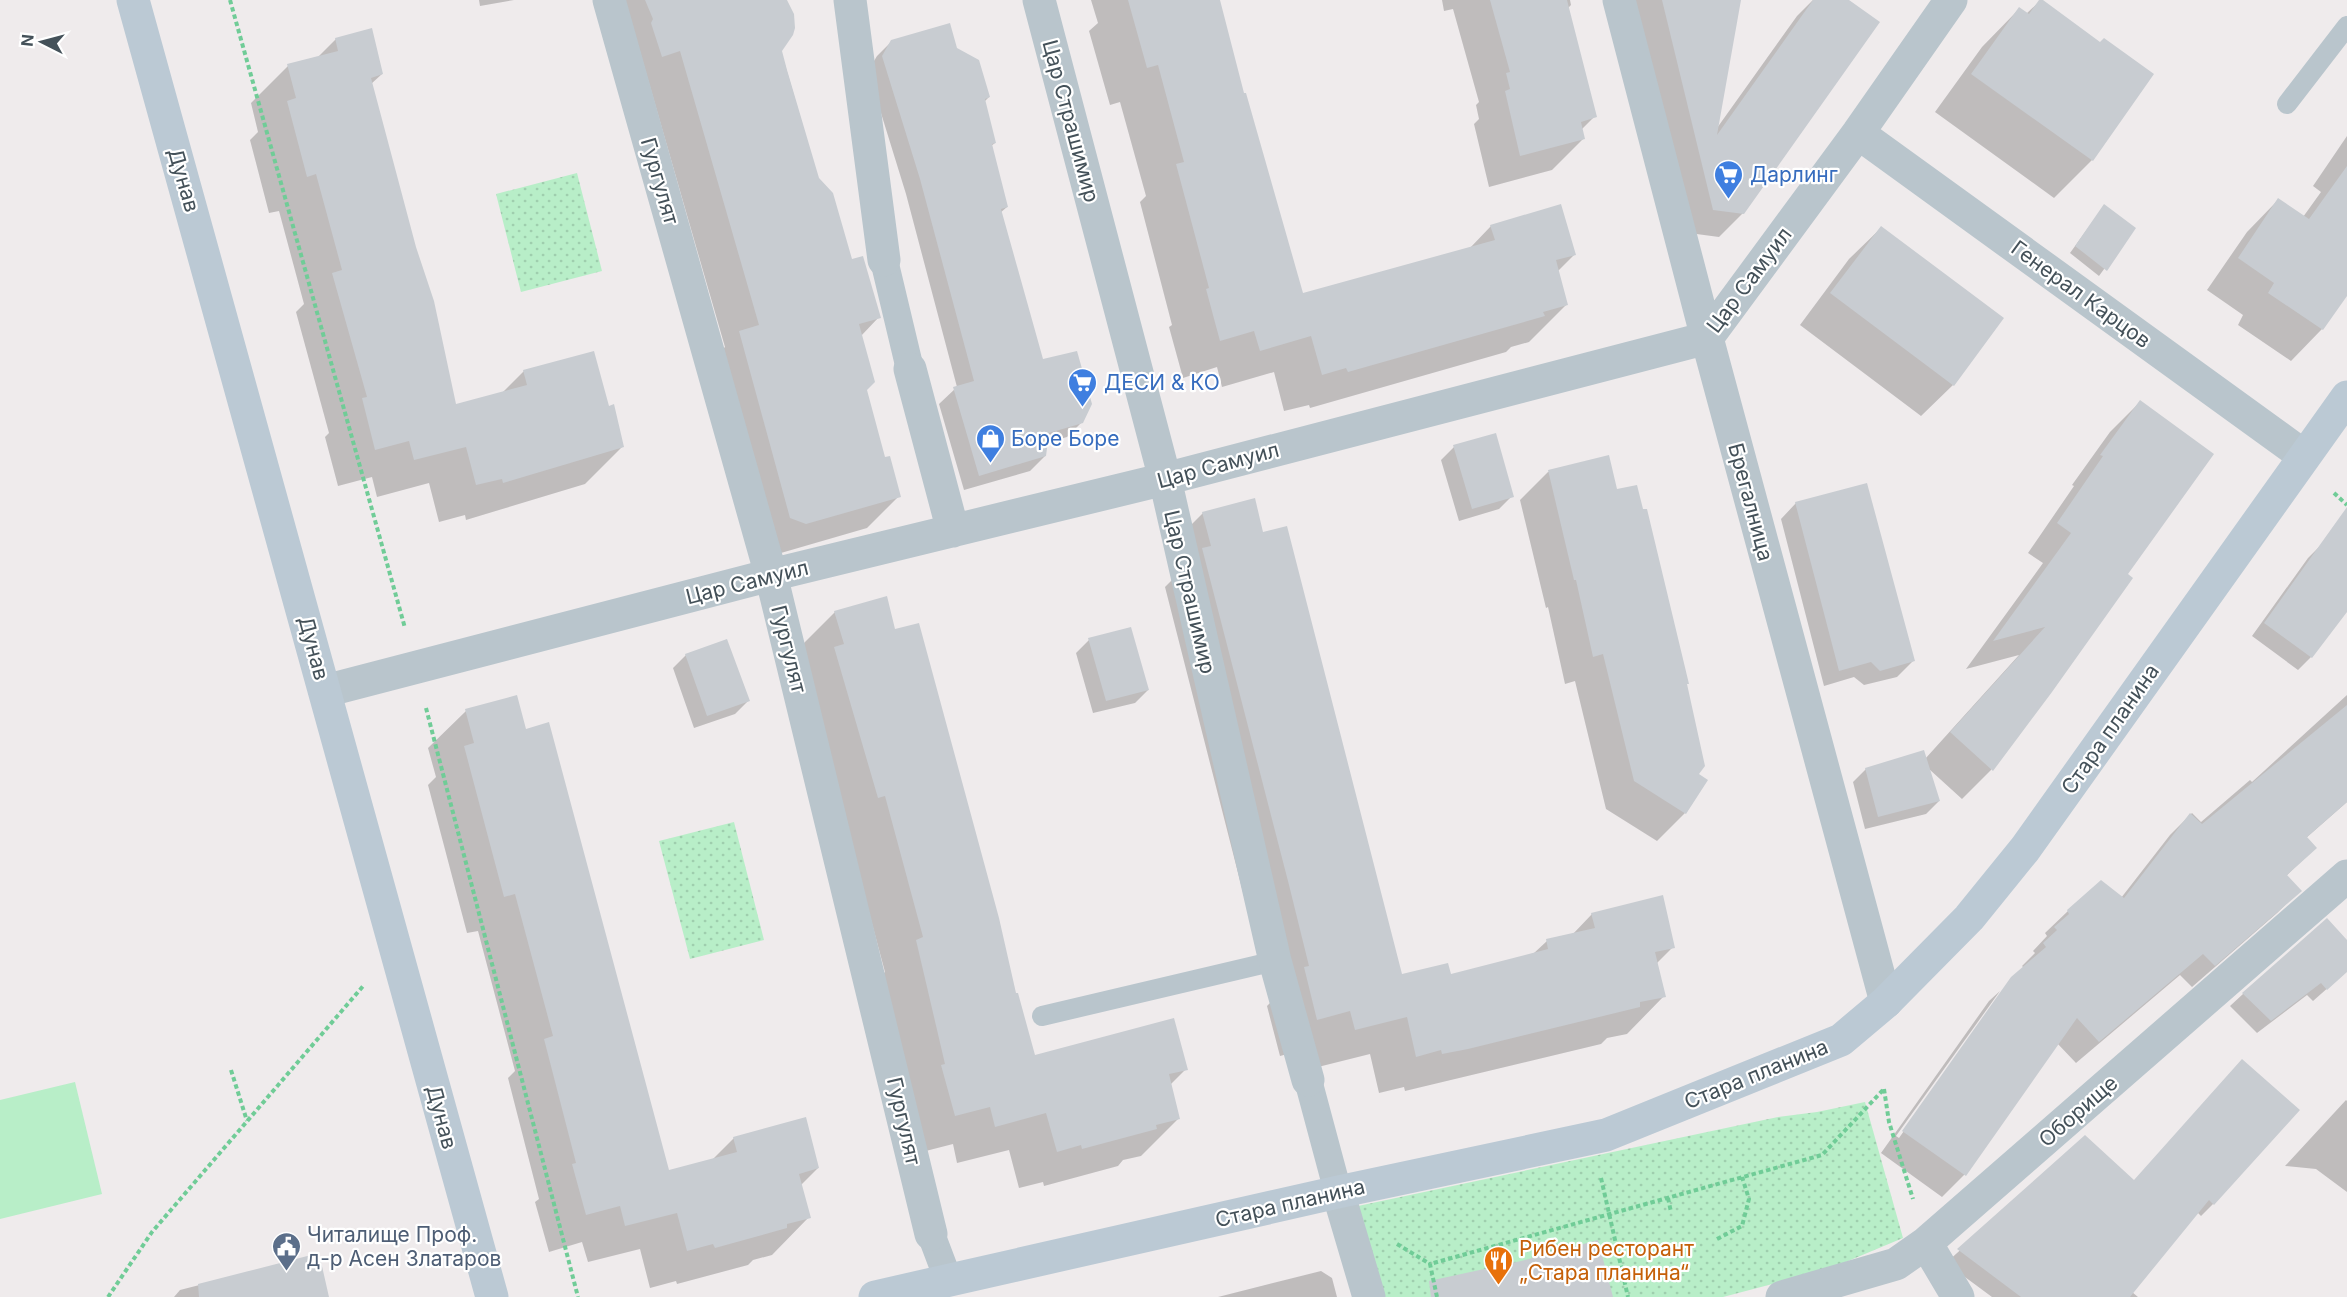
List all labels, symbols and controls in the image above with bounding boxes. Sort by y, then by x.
north arrow [12,12,72,72]
text: N [16,33,38,48]
street label: Цар Страшимир [1037,37,1105,205]
street label: Гургулят [636,135,684,228]
street label: Дунав [163,145,205,215]
supermarket icon: Дарлинг [1713,158,1745,200]
place label: Дарлинг [1750,162,1838,187]
street label: Цар Самуил [1701,222,1797,338]
street label: Генерал Карцов [2006,235,2156,353]
supermarket icon: ДЕСИ & КО [1067,366,1099,408]
place label: ДЕСИ & КО [1104,370,1220,395]
shop icon: Боре Боре [974,422,1006,464]
place label: Боре Боре [1011,426,1119,451]
street label: Цар Самуил [1154,437,1282,493]
street label: Брегалница [1723,440,1779,564]
street label: Цар Страшимир [1159,508,1221,676]
street label: Цар Самуил [683,555,811,609]
street label: Гургулят [766,603,812,696]
street label: Дунав [294,613,334,683]
street label: Стара планина [2056,659,2164,799]
street label: Стара планина [1680,1034,1832,1114]
street label: Оборище [2034,1070,2122,1152]
street label: Гургулят [882,1075,926,1168]
street label: Дунав [422,1082,462,1152]
street label: Стара планина [1213,1174,1367,1232]
place label: Читалище Проф. д-р Асен Златаров [307,1222,501,1271]
public building icon: Читалище Проф. д-р Асен Златаров [270,1230,302,1272]
place label: Рибен ресторант „Стара планина“ [1519,1236,1694,1285]
restaurant icon: Рибен ресторант „Стара планина“ [1482,1244,1514,1286]

